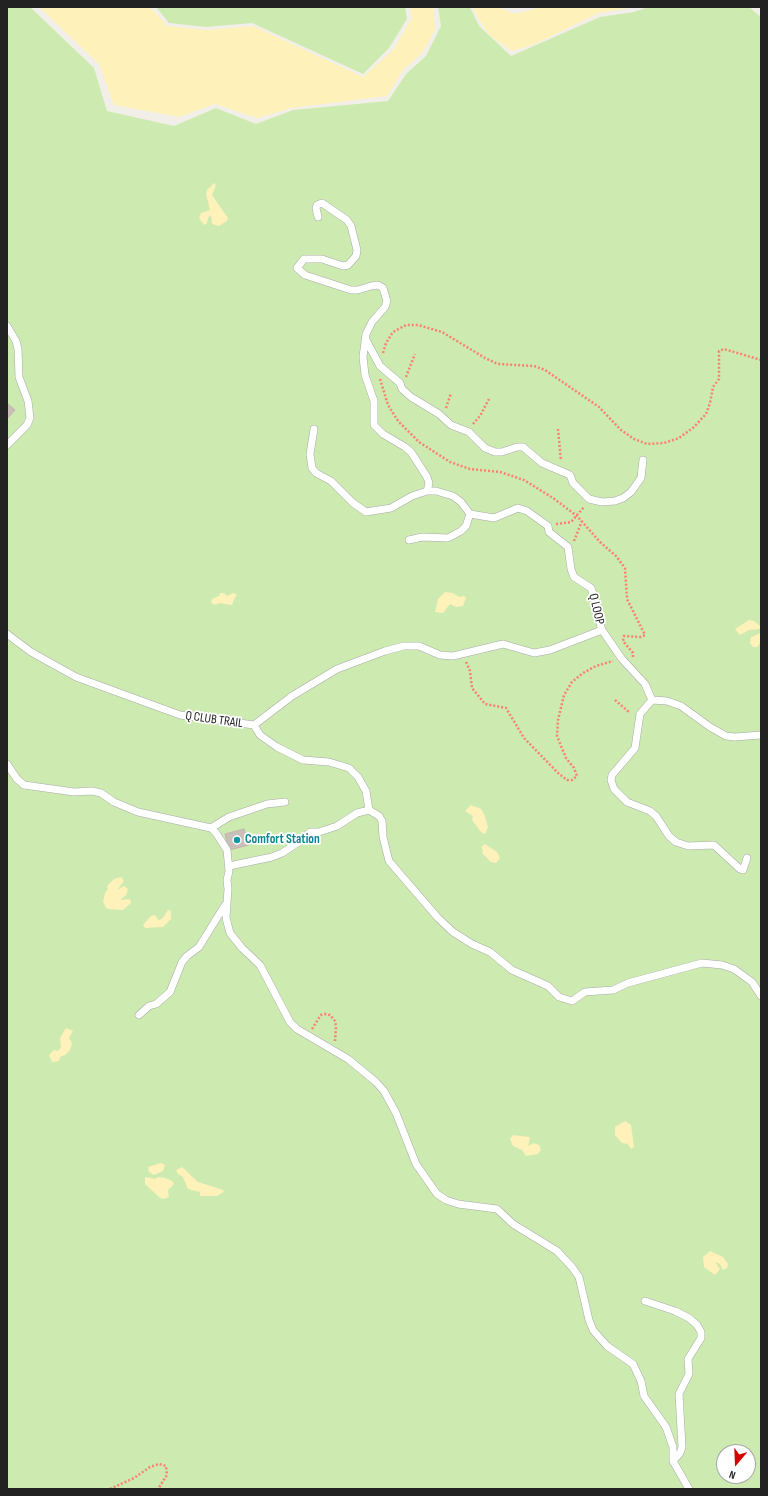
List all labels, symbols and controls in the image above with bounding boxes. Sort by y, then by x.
street label: Q LOOP [585,592,607,626]
street label: Q CLUB TRAIL [184,708,244,732]
place label: Comfort Station [245,832,320,848]
marker: Comfort Station [232,835,242,845]
north arrow [716,1444,756,1484]
text: N [727,1468,737,1482]

